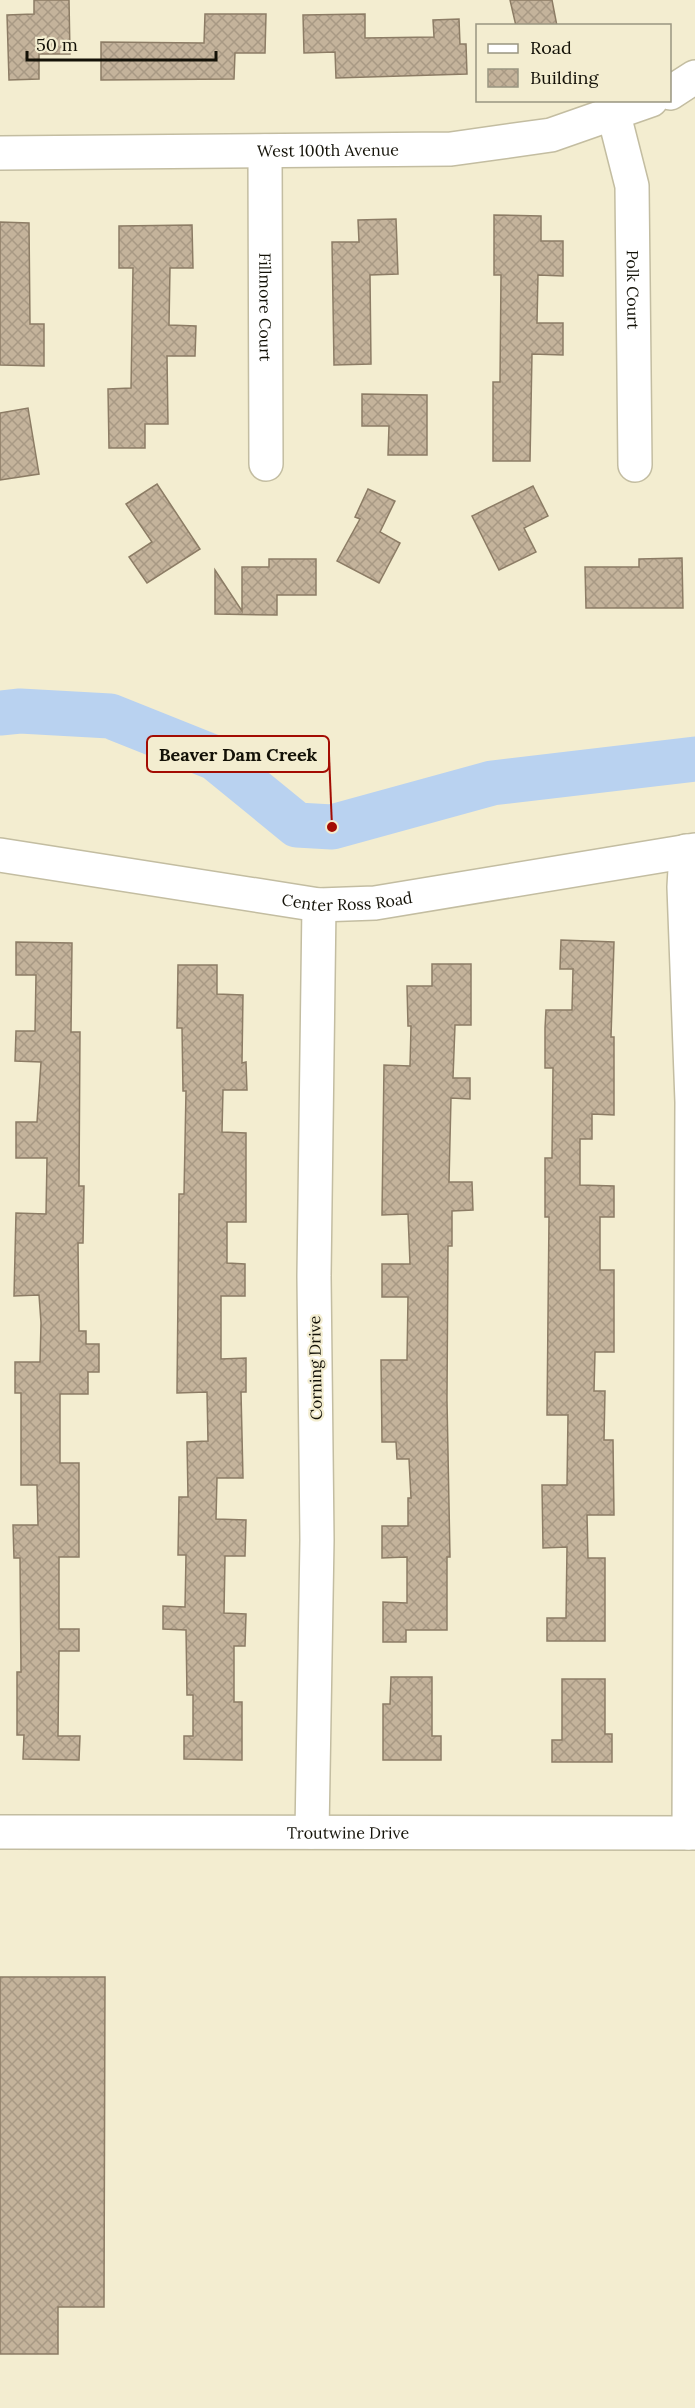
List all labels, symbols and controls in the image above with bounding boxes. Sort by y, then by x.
scale bar [27,24,216,62]
legend [476,24,671,102]
text: 50 m [36,33,78,56]
text: Road [530,36,572,59]
text: Building [530,66,600,89]
street label: West 100th Avenue [257,139,399,161]
street label: Polk Court [623,250,644,330]
street label: Fillmore Court [255,253,276,362]
callout: Beaver Dam Creek [147,736,329,772]
text: Beaver Dam Creek [159,743,318,766]
street label: Center Ross Road [280,887,414,915]
street label: Corning Drive [304,1315,326,1420]
street label: Troutwine Drive [287,1822,409,1843]

